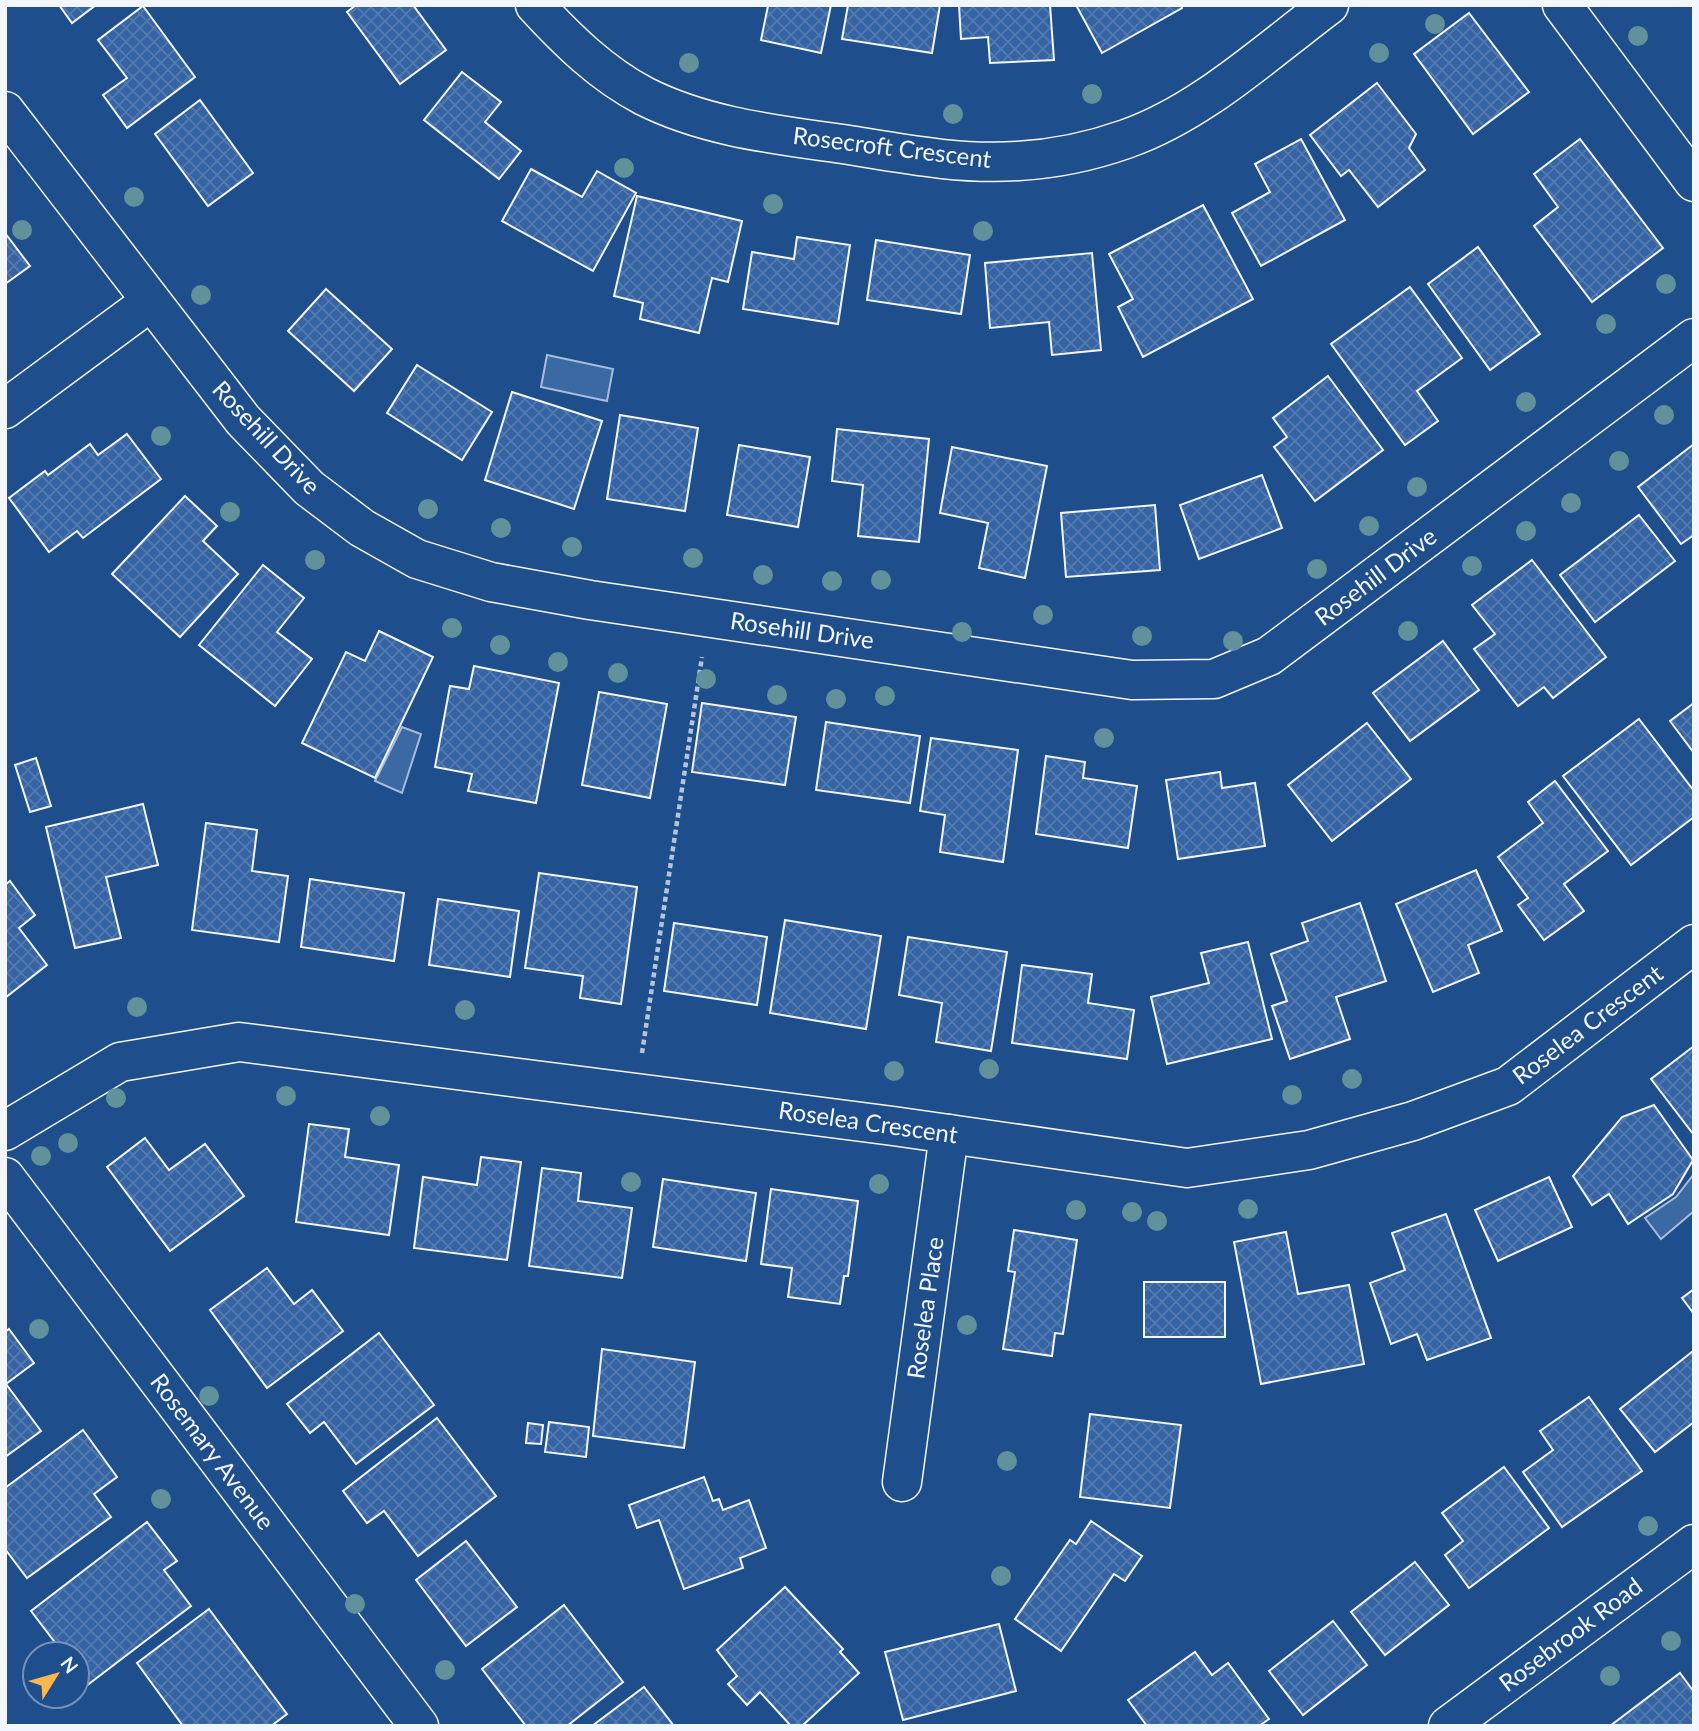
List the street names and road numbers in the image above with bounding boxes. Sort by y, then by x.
street label: Rosecroft Crescent [791,120,993,173]
street label: Rosehill Drive [207,374,327,500]
street label: Rosehill Drive [1309,521,1442,631]
street label: Rosehill Drive [729,605,876,654]
street label: Roselea Crescent [1506,958,1668,1090]
street label: Roselea Crescent [777,1095,960,1148]
street label: Roselea Place [900,1235,949,1381]
street label: Rosemary Avenue [145,1367,281,1535]
street label: Rosebrook Road [1493,1571,1647,1697]

